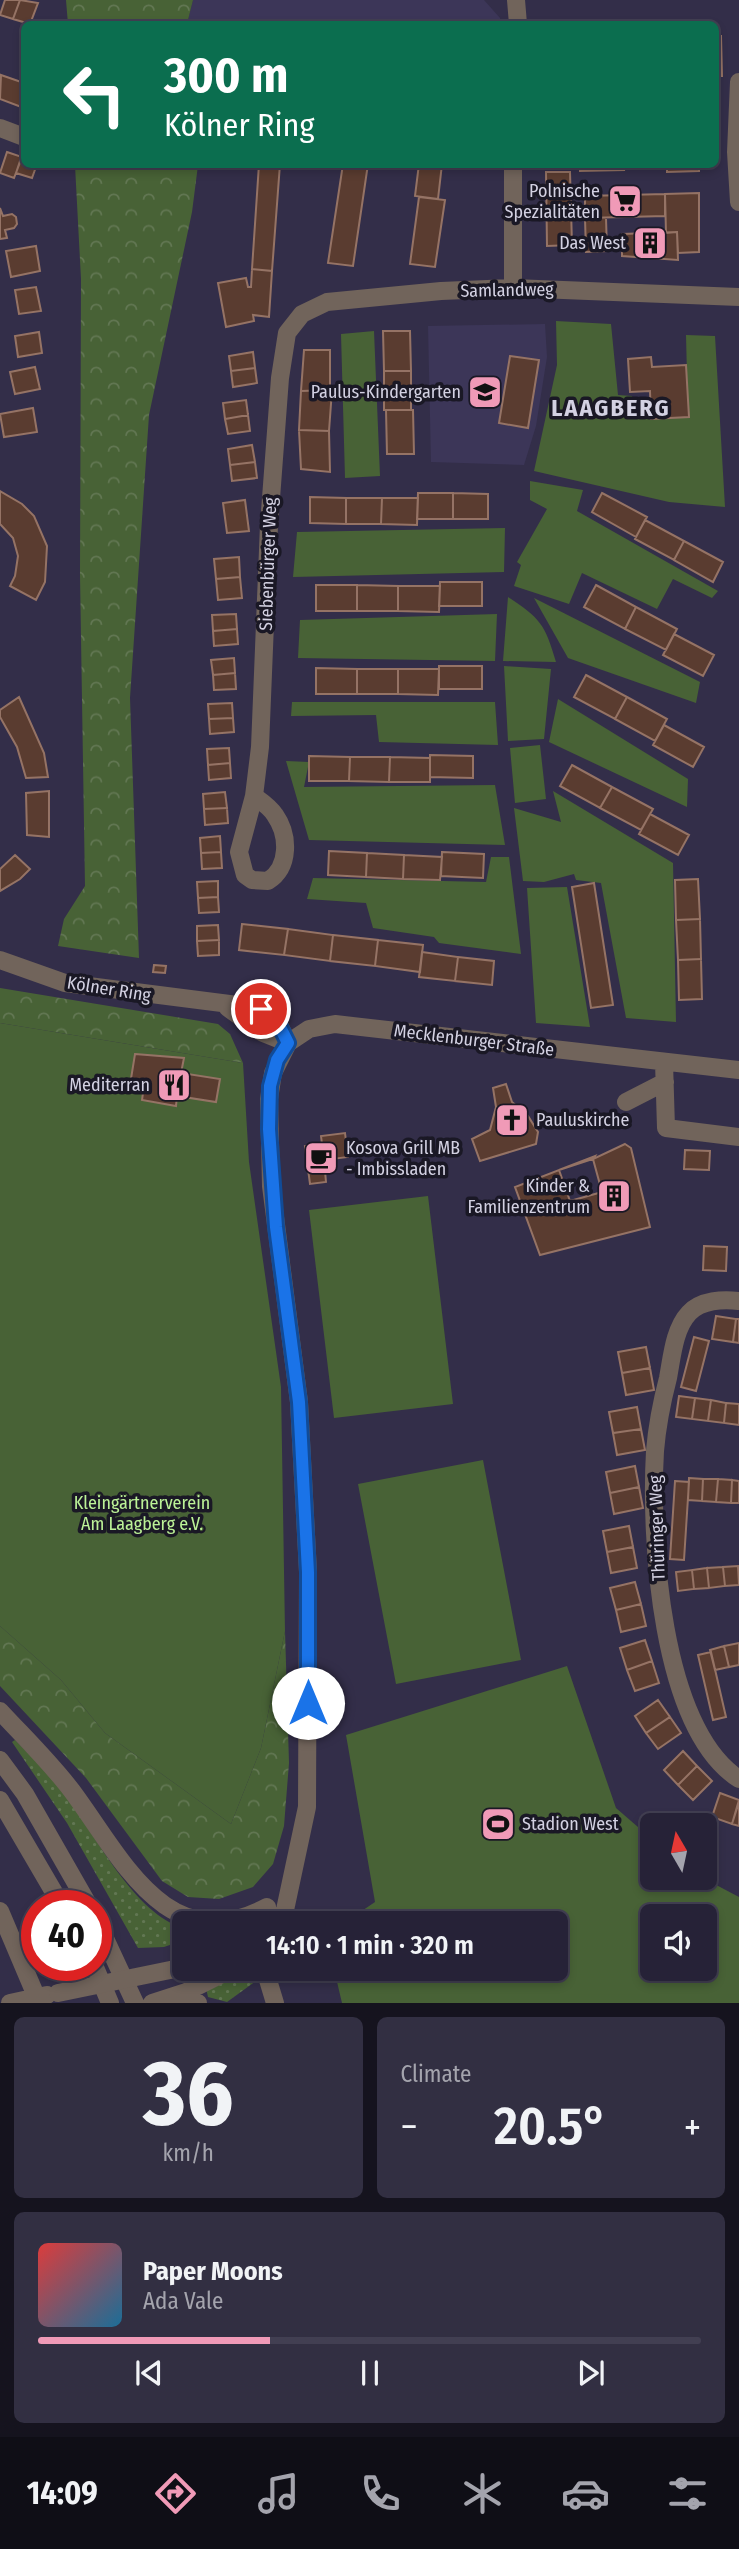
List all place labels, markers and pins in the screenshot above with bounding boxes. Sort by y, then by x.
place label: Polnische Spezialitäten [505,180,600,223]
supermarket icon: Polnische Spezialitäten [606,182,644,220]
building icon: Das West [631,224,669,262]
place label: Das West [559,232,626,254]
school or university icon: Paulus-Kindergarten [466,373,504,411]
place label: Paulus-Kindergarten [311,381,461,403]
pin [231,979,291,1039]
restaurant icon: Mediterran [155,1066,193,1104]
place label: Mediterran [69,1074,150,1096]
church icon: Pauluskirche [493,1101,531,1139]
place label: Pauluskirche [536,1109,629,1131]
place label: Kosova Grill MB - Imbissladen [346,1137,460,1180]
cafe icon: Kosova Grill MB - Imbissladen [302,1139,340,1177]
place label: Kinder & Familienzentrum [468,1175,590,1218]
building icon: Kinder & Familienzentrum [595,1177,633,1215]
sports icon: Stadion West [479,1805,517,1843]
place label: Stadion West [522,1813,619,1835]

